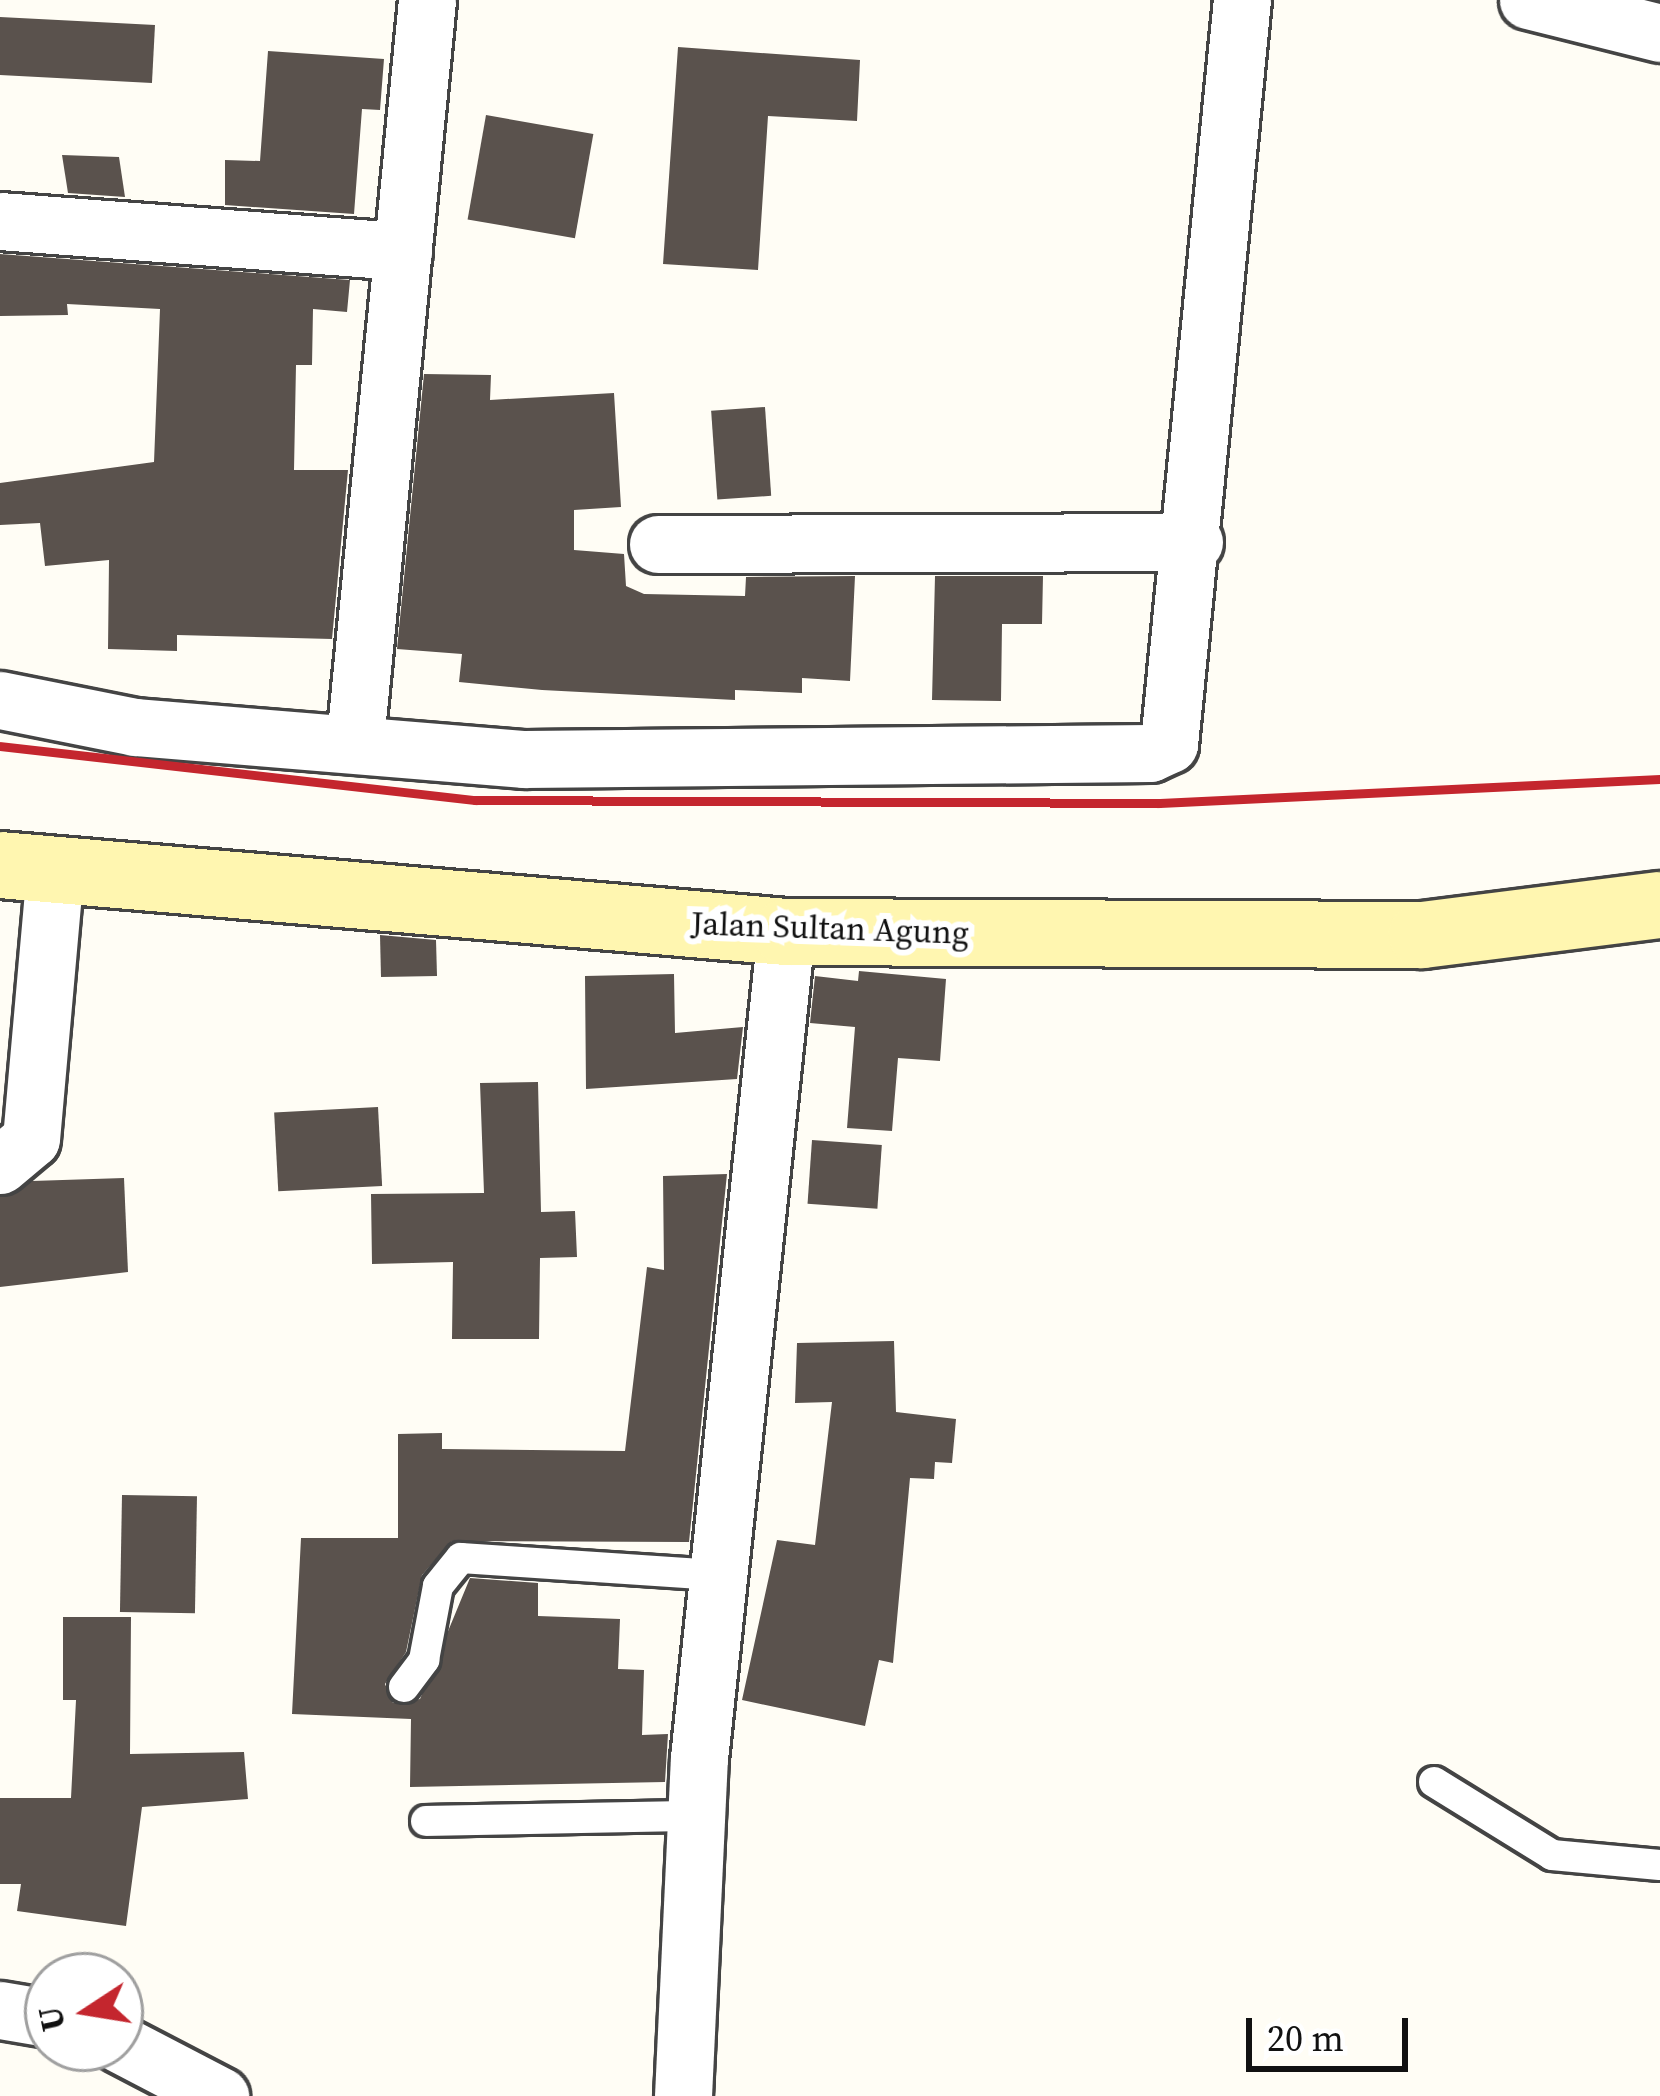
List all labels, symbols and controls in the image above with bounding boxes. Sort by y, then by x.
street label: Jalan Sultan Agung [690,903,970,953]
north arrow [24,1952,144,2072]
scale bar [1252,1994,1414,2068]
text: U [27,2002,76,2035]
text: 20 m [1267,2014,1344,2063]

